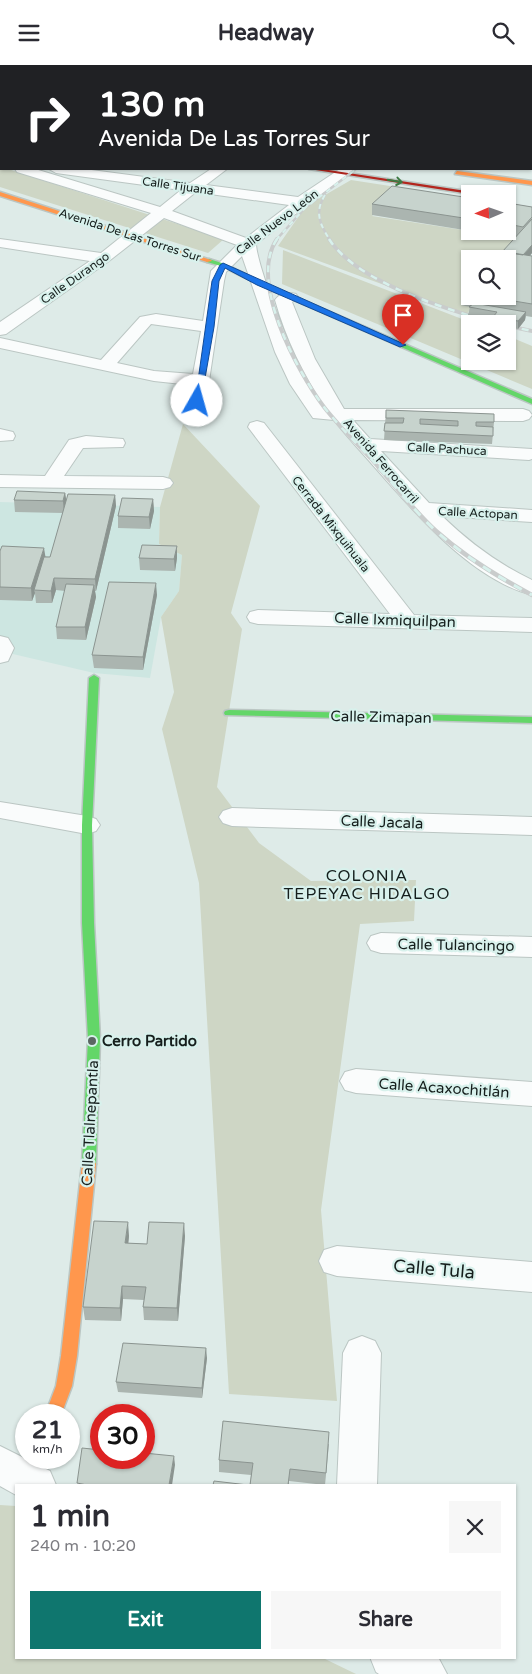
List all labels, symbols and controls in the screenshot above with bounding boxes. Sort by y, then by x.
icon: menu [15,19,43,47]
icon: search [489,19,517,47]
text: Headway [218,20,314,46]
text: 130 m [98,84,205,126]
icon: right [15,85,80,150]
text: Avenida De Las Torres Sur [98,126,370,152]
street label: Calle Tijuana [141,174,215,198]
one-way arrow [386,176,402,186]
north arrow [461,185,516,240]
map controls [461,185,516,370]
street label: Calle Nuevo León [233,186,321,258]
street label: Avenida De Las Torres Sur [57,205,203,265]
street label: Calle Durango [38,249,112,307]
button: search [461,250,516,305]
pin [382,294,424,345]
icon: arrive [389,301,417,329]
button: layers [461,315,516,370]
position arrow [170,374,222,426]
street label: Avenida Ferrocarril [340,416,422,506]
street label: Calle Pachuca [407,440,487,458]
street label: Cerrada Mixquihuala [289,473,373,575]
street label: Calle Actopan [438,504,518,522]
street label: Calle Ixmiquilpan [334,609,456,631]
street label: Calle Zimapan [330,707,432,727]
street label: Calle Jacala [340,812,424,832]
district label: COLONIA TEPEYAC HIDALGO [284,866,450,904]
street label: Calle Tulancingo [397,935,515,955]
place label: Cerro Partido [102,1032,197,1050]
marker: Cerro Partido [86,1035,98,1047]
street label: Calle Tlalnepantla [78,1060,102,1186]
street label: Calle Acaxochitlán [378,1074,510,1102]
street label: Calle Tula [392,1254,476,1284]
speed limit sign: 30 [90,1404,155,1469]
text: 21 [32,1415,63,1445]
text: km/h [32,1442,63,1456]
text: 1 min [30,1498,110,1535]
button: close [449,1501,501,1553]
text: 240 m · 10:20 [30,1536,136,1556]
button: Exit [30,1591,261,1649]
button: Share [271,1591,501,1649]

